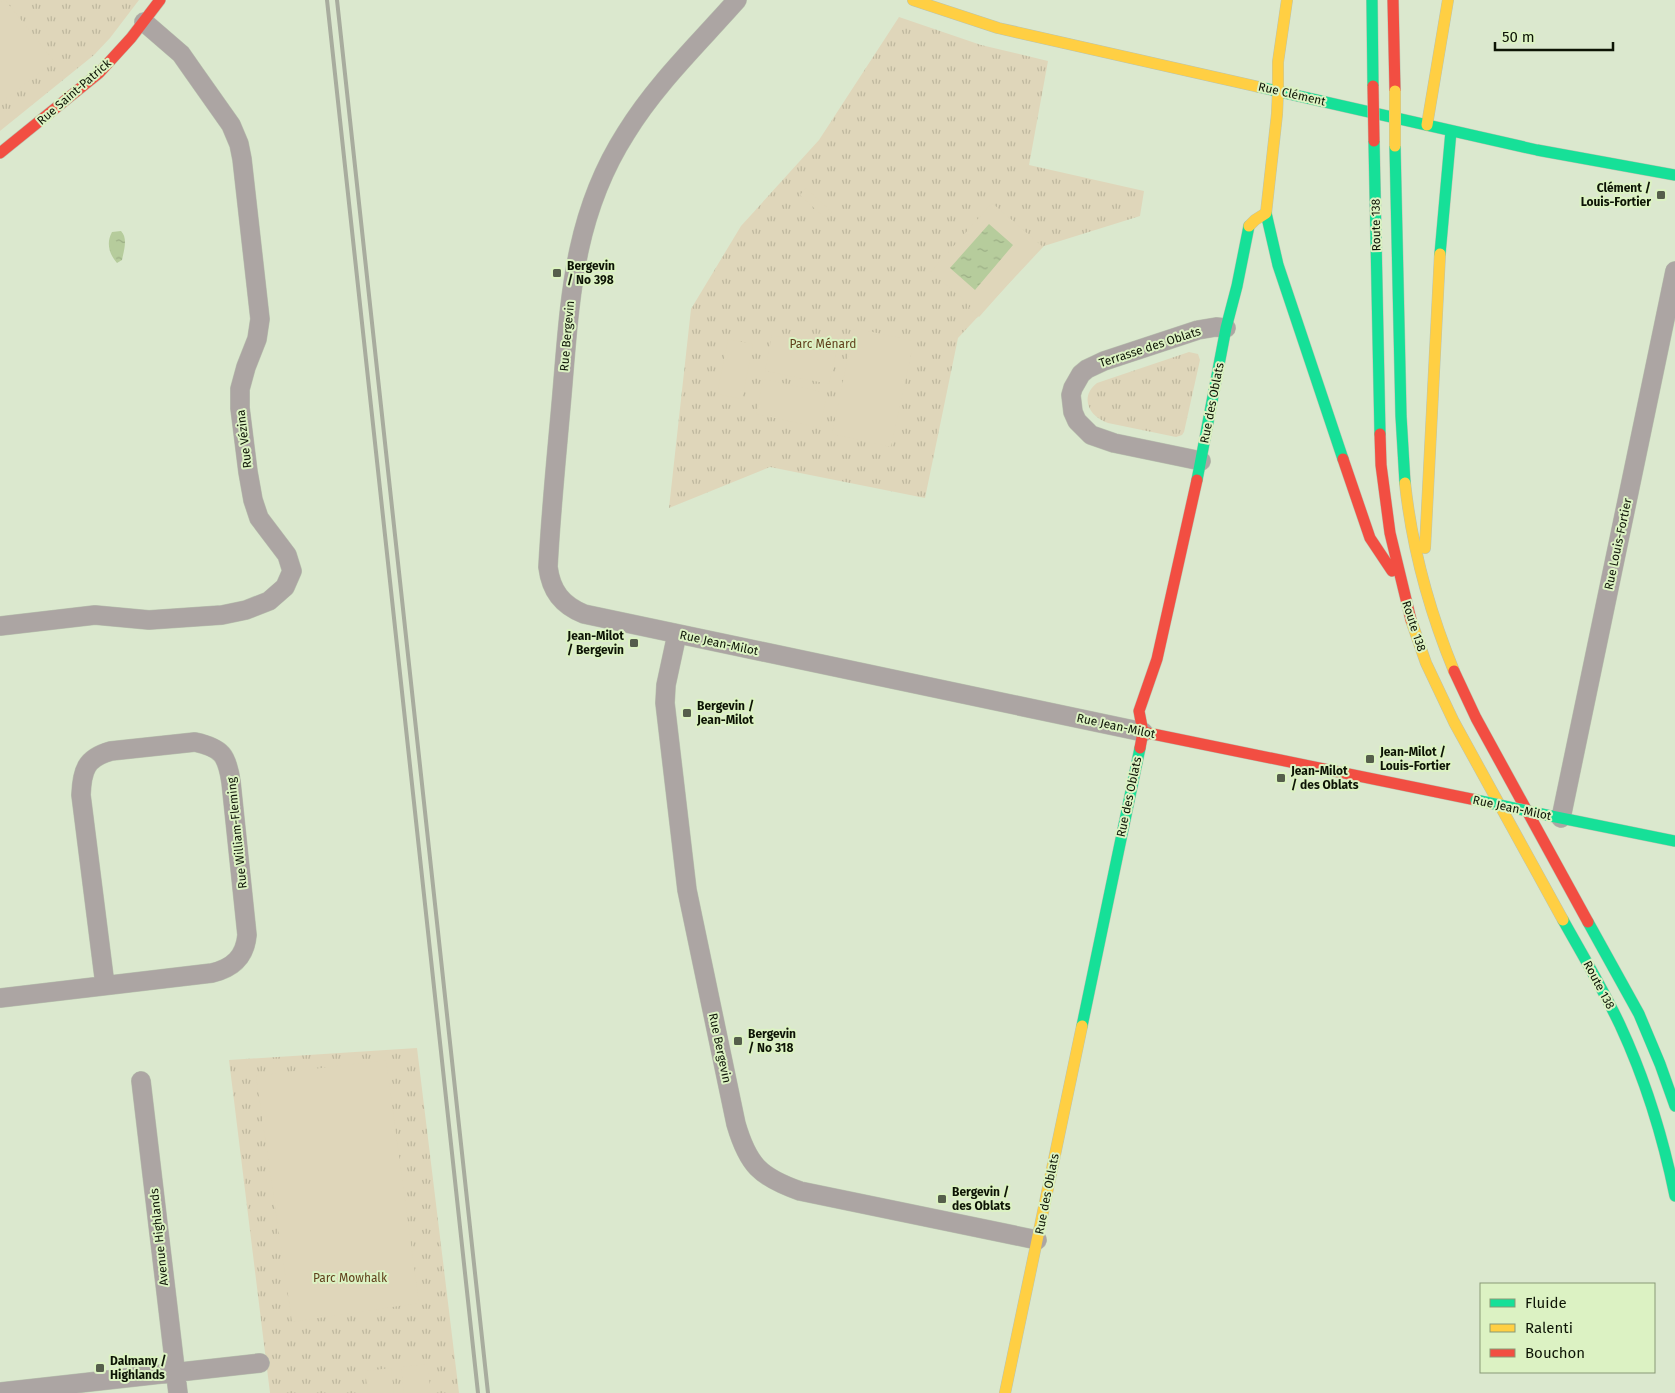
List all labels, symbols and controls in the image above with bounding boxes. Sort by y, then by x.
scale bar [1495,20,1612,52]
text: 50 m [1502,28,1535,46]
street label: Rue Saint-Patrick [34,56,114,128]
street label: Rue Clément [1257,79,1328,109]
place label: Clément / Louis-Fortier [1581,181,1651,209]
marker: Clément / Louis-Fortier [1655,189,1667,201]
street label: Route 138 [1369,198,1383,251]
place label: Bergevin / No 398 [567,259,615,287]
marker: Bergevin / No 398 [551,267,563,279]
street label: Rue Bergevin [557,300,577,372]
street label: Terrasse des Oblats [1097,324,1203,370]
park label: Parc Ménard [790,337,856,351]
street label: Rue des Oblats [1197,361,1227,444]
street label: Rue Vézina [233,409,255,469]
street label: Rue Louis-Fortier [1601,497,1635,591]
street label: Route 138 [1399,599,1429,654]
street label: Rue Jean-Milot [678,628,760,658]
place label: Jean-Milot / Bergevin [566,629,624,657]
marker: Jean-Milot / Bergevin [628,637,640,649]
place label: Bergevin / Jean-Milot [696,699,754,727]
marker: Bergevin / Jean-Milot [681,707,693,719]
street label: Rue Jean-Milot [1075,711,1157,741]
place label: Jean-Milot / Louis-Fortier [1379,745,1451,773]
marker: Jean-Milot / Louis-Fortier [1364,753,1376,765]
street label: Rue des Oblats [1114,755,1144,838]
place label: Jean-Milot / des Oblats [1290,764,1359,792]
marker: Jean-Milot / des Oblats [1275,772,1287,784]
street label: Rue William-Fleming [224,776,250,889]
street label: Rue Jean-Milot [1471,793,1553,823]
street label: Route 138 [1580,958,1618,1012]
street label: Rue Bergevin [706,1012,734,1084]
place label: Bergevin / No 318 [748,1027,796,1055]
marker: Bergevin / No 318 [732,1035,744,1047]
street label: Rue des Oblats [1032,1152,1062,1235]
place label: Bergevin / des Oblats [952,1185,1011,1213]
street label: Avenue Highlands [147,1187,171,1286]
marker: Bergevin / des Oblats [936,1193,948,1205]
park label: Parc Mowhalk [313,1271,388,1285]
legend [1480,1283,1655,1373]
text: Fluide [1525,1294,1567,1312]
text: Ralenti [1525,1319,1573,1337]
text: Bouchon [1525,1344,1585,1362]
place label: Dalmany / Highlands [110,1354,167,1382]
marker: Dalmany / Highlands [94,1362,106,1374]

